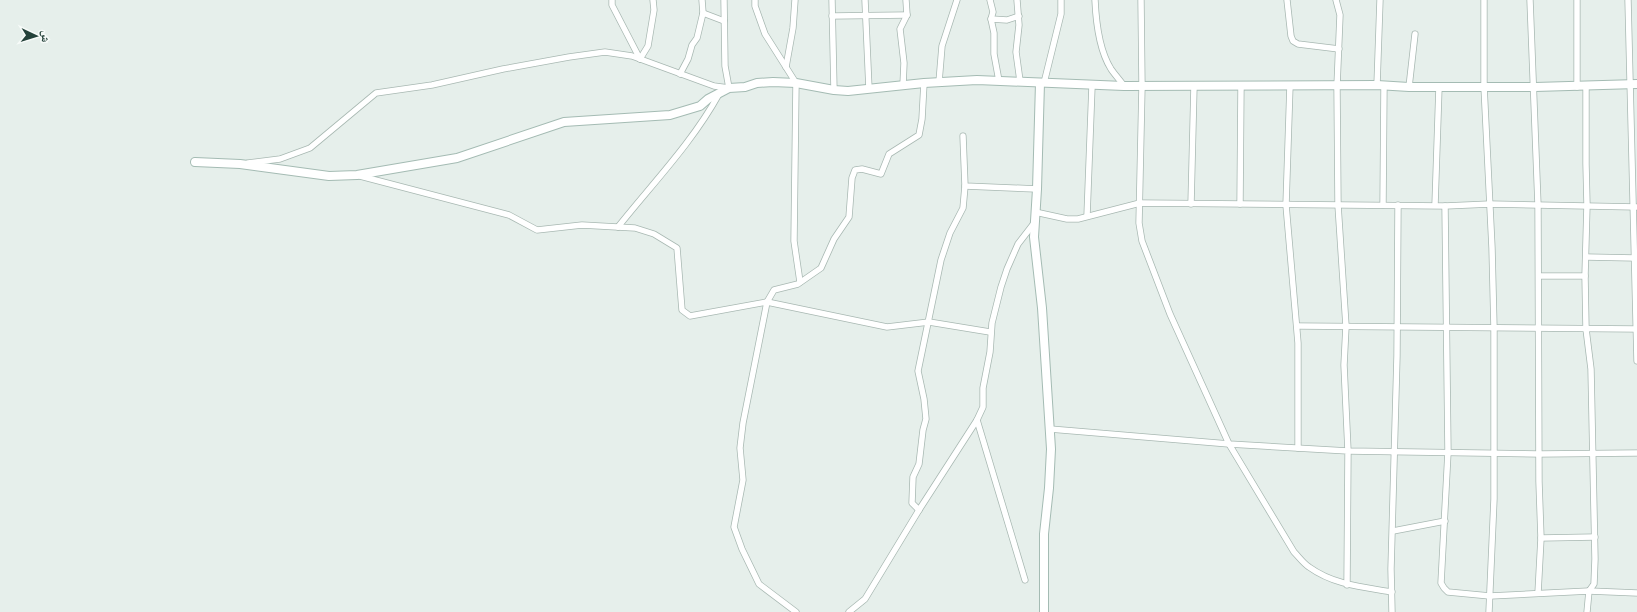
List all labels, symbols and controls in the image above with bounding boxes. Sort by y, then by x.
north arrow [16,16,56,56]
text: ش [38,30,53,43]

